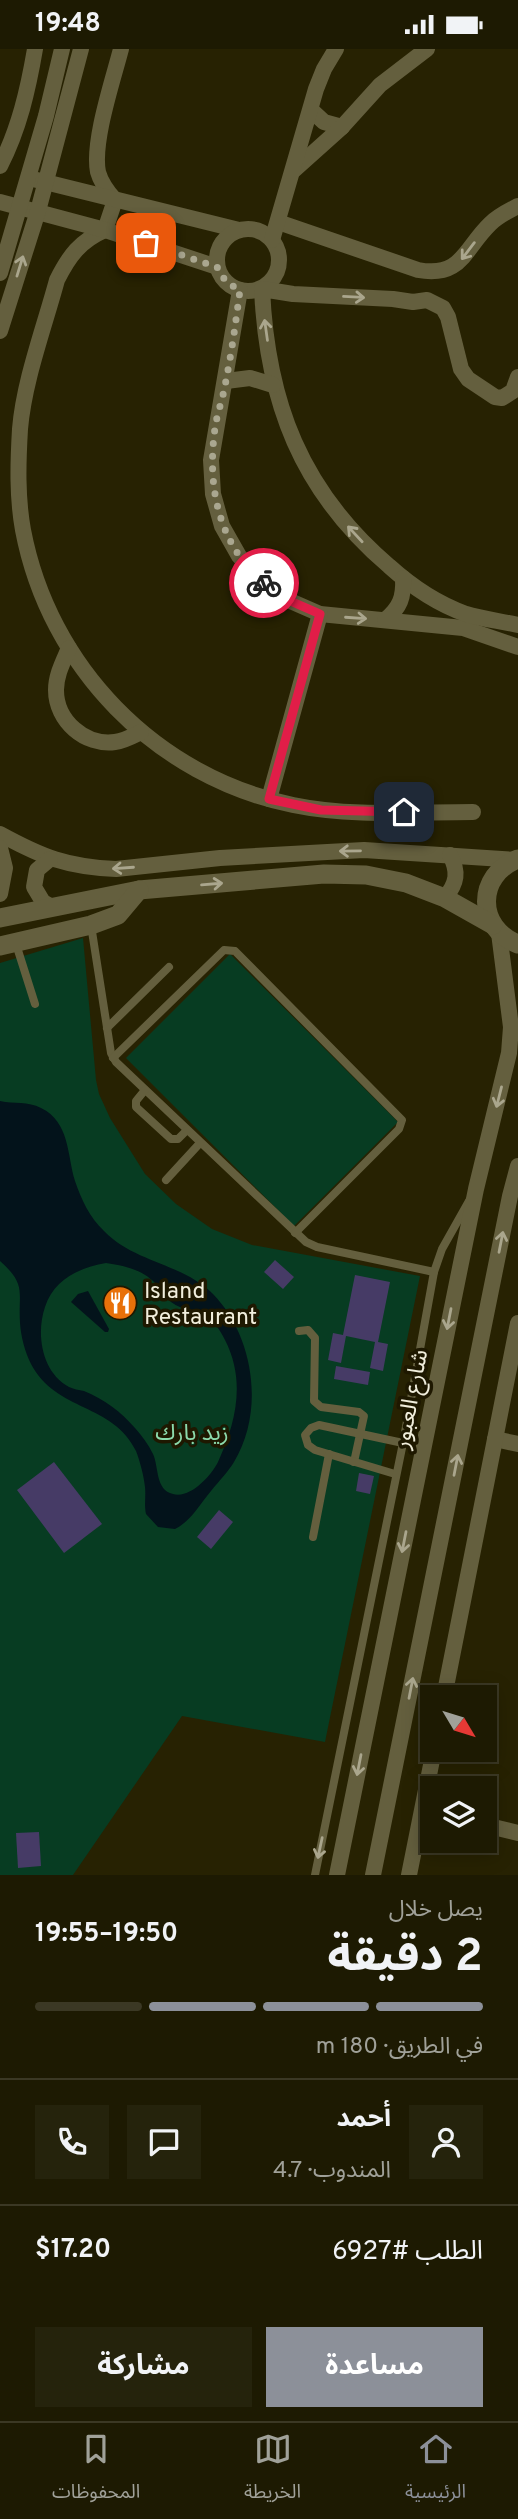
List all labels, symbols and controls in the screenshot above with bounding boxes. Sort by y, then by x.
text: 19:48 [35,8,101,41]
pin [116,213,176,273]
icon: bag [127,224,165,262]
one-way arrow [460,241,475,259]
one-way arrow [15,256,28,278]
one-way arrow [342,291,365,304]
one-way arrow [259,319,272,342]
one-way arrow [347,525,363,543]
courier [229,548,299,618]
icon: bike [245,564,283,602]
one-way arrow [344,612,367,625]
pin [374,782,434,842]
icon: home [385,793,423,831]
one-way arrow [339,844,362,858]
one-way arrow [112,862,135,875]
one-way arrow [200,877,223,890]
one-way arrow [492,1085,505,1108]
one-way arrow [494,1231,508,1254]
place label: Island Restaurant [144,1278,257,1333]
restaurant icon: Island Restaurant [101,1284,139,1322]
one-way arrow [442,1307,456,1330]
street label: شارع العبور [388,1347,436,1453]
park label: زيد بارك [155,1420,229,1449]
one-way arrow [449,1454,463,1477]
one-way arrow [397,1530,411,1553]
one-way arrow [404,1677,418,1700]
north arrow [420,1685,497,1762]
map controls [420,1685,497,1853]
one-way arrow [352,1753,366,1776]
button: layers [420,1776,497,1853]
one-way arrow [313,1836,327,1859]
text: يصل خلال [389,1896,483,1925]
text: 19:50–19:55 [35,1918,178,1951]
text: 2 دقيقة [328,1929,483,1988]
text: في الطريق · 180 m [316,2033,483,2062]
text: أحمد [337,2103,391,2136]
button: phone [35,2105,109,2179]
button: chat [127,2105,201,2179]
button: person [409,2105,483,2179]
text: المندوب · 4.7 [273,2157,391,2186]
text: $17.20 [35,2234,111,2267]
text: الطلب #6927 [332,2236,483,2269]
button: مشاركة [35,2327,252,2407]
button: مساعدة [266,2327,483,2407]
tab: المحفوظات [52,2430,140,2512]
tab: الخريطة [244,2430,301,2512]
tab: الرئيسية [405,2430,466,2512]

